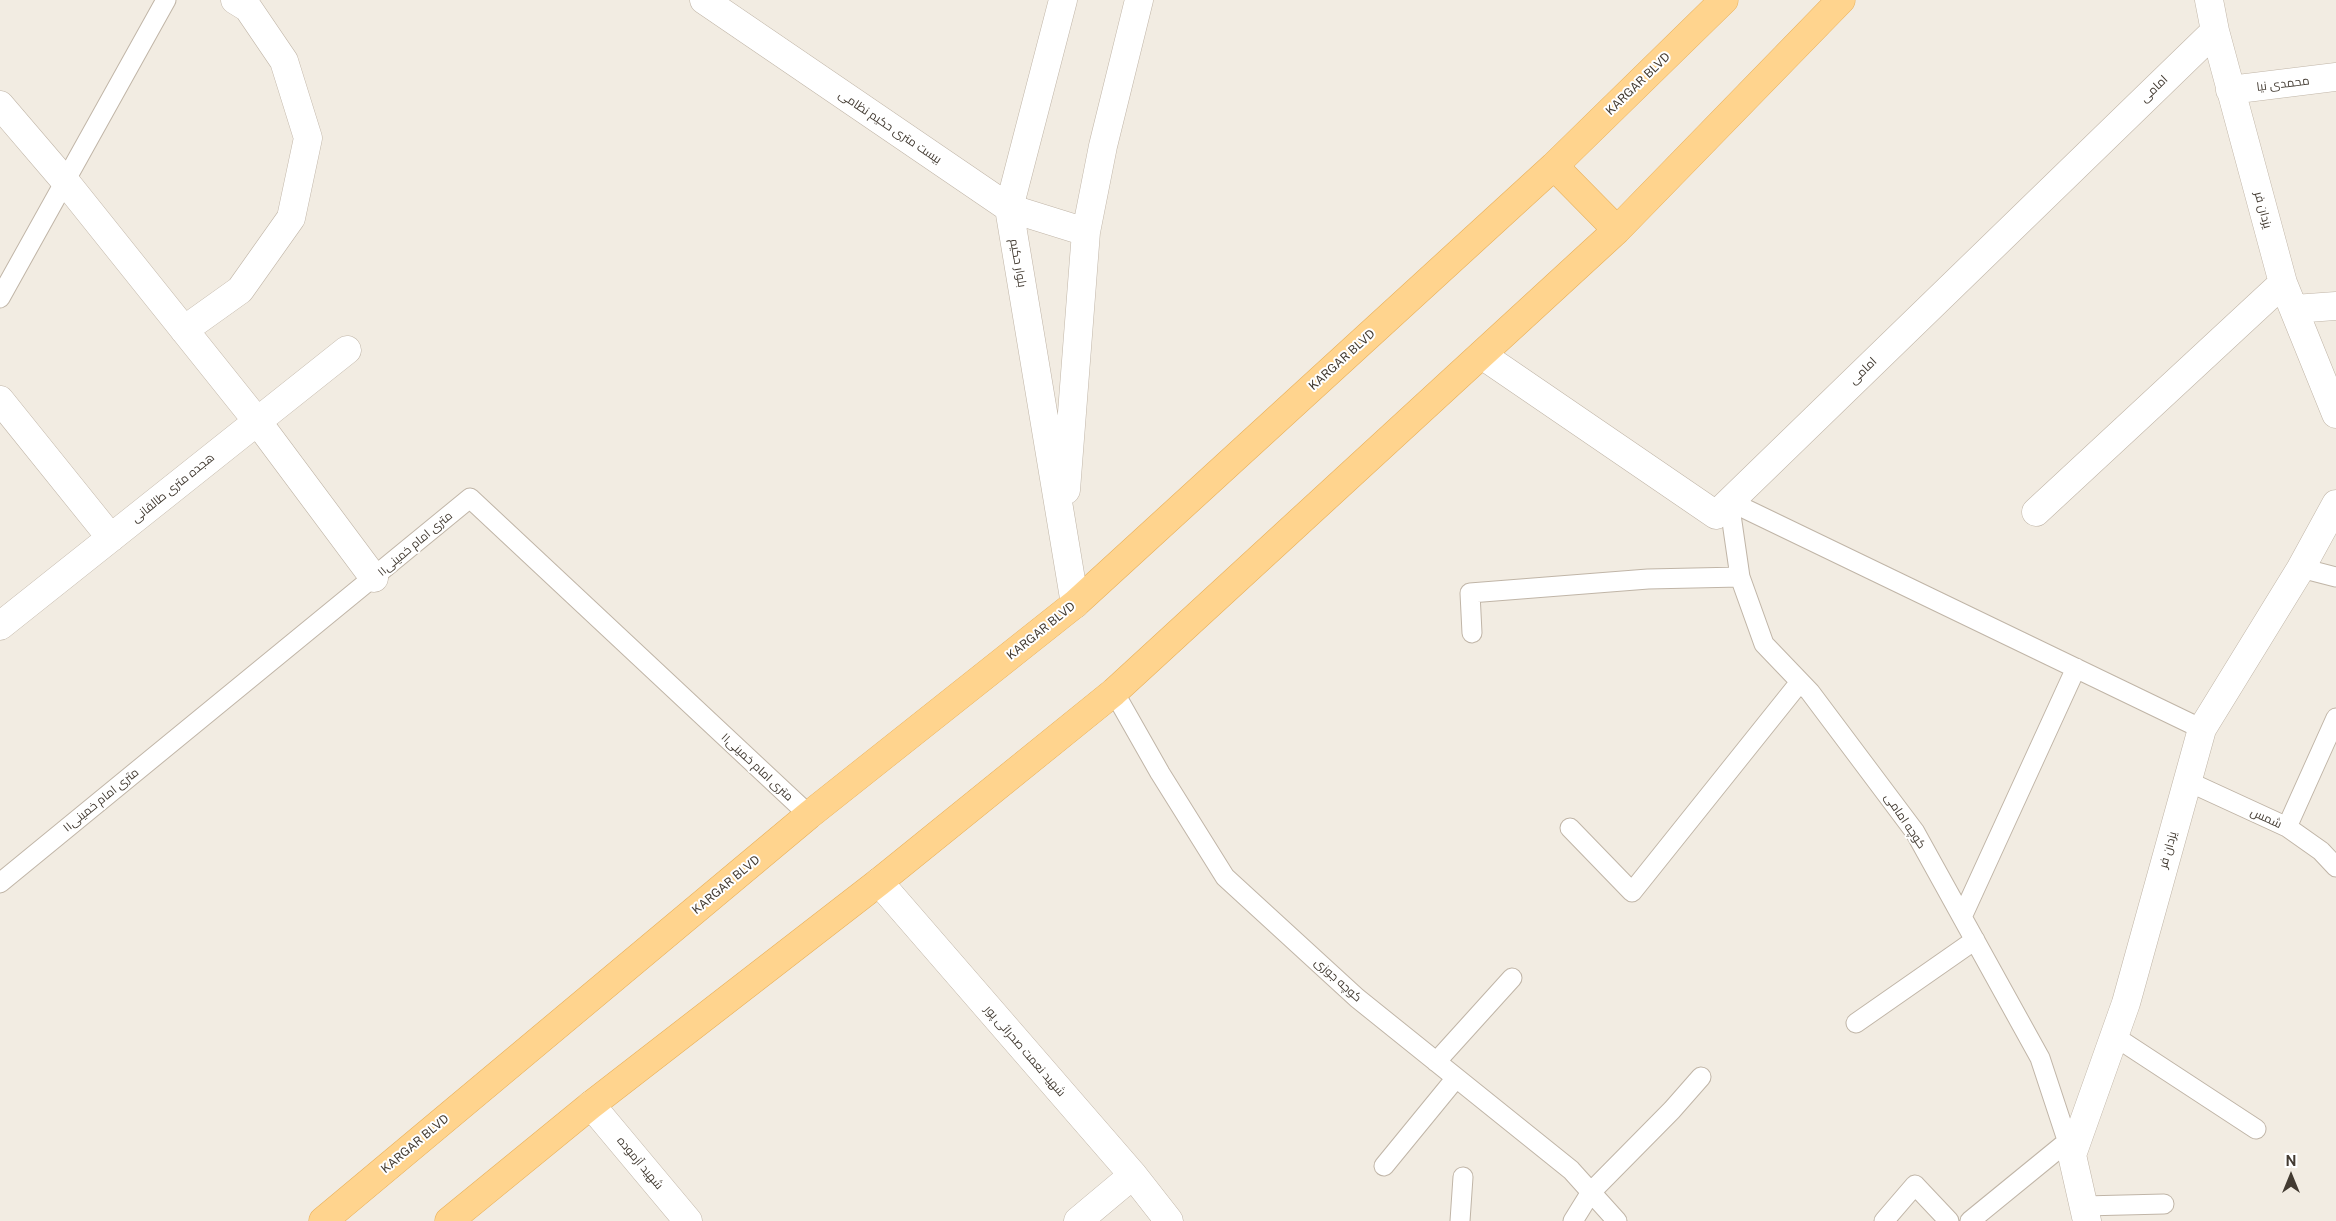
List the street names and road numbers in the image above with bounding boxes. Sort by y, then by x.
street label: KARGAR BLVD [1603,50,1673,118]
street label: امامی [2137,72,2171,106]
street label: محمدی نیا [2256,74,2310,94]
street label: بیست متری حکیم نظامی [836,87,944,167]
street label: یزدان فر [2251,190,2275,230]
street label: بلوار حکیم [1007,238,1029,288]
street label: KARGAR BLVD [1306,327,1378,393]
street label: امامی [1846,354,1880,388]
street label: هجده متری طالقانی [129,450,217,526]
street label: ۱۱متری امام خمینی [375,509,455,579]
street label: KARGAR BLVD [1004,599,1078,663]
street label: ۱۱متری امام خمینی [718,730,796,804]
street label: ۱۱متری امام خمینی [60,765,142,835]
street label: کوچه امامی [1881,791,1929,851]
street label: شمس [2248,805,2284,831]
street label: یزدان فر [2156,830,2180,870]
street label: KARGAR BLVD [689,853,763,917]
street label: کوچه جوزی [1311,955,1365,1005]
street label: شهید نعمت صحرائی پور [981,1002,1069,1100]
street label: KARGAR BLVD [378,1112,452,1176]
street label: شهید آزموده [614,1134,666,1192]

